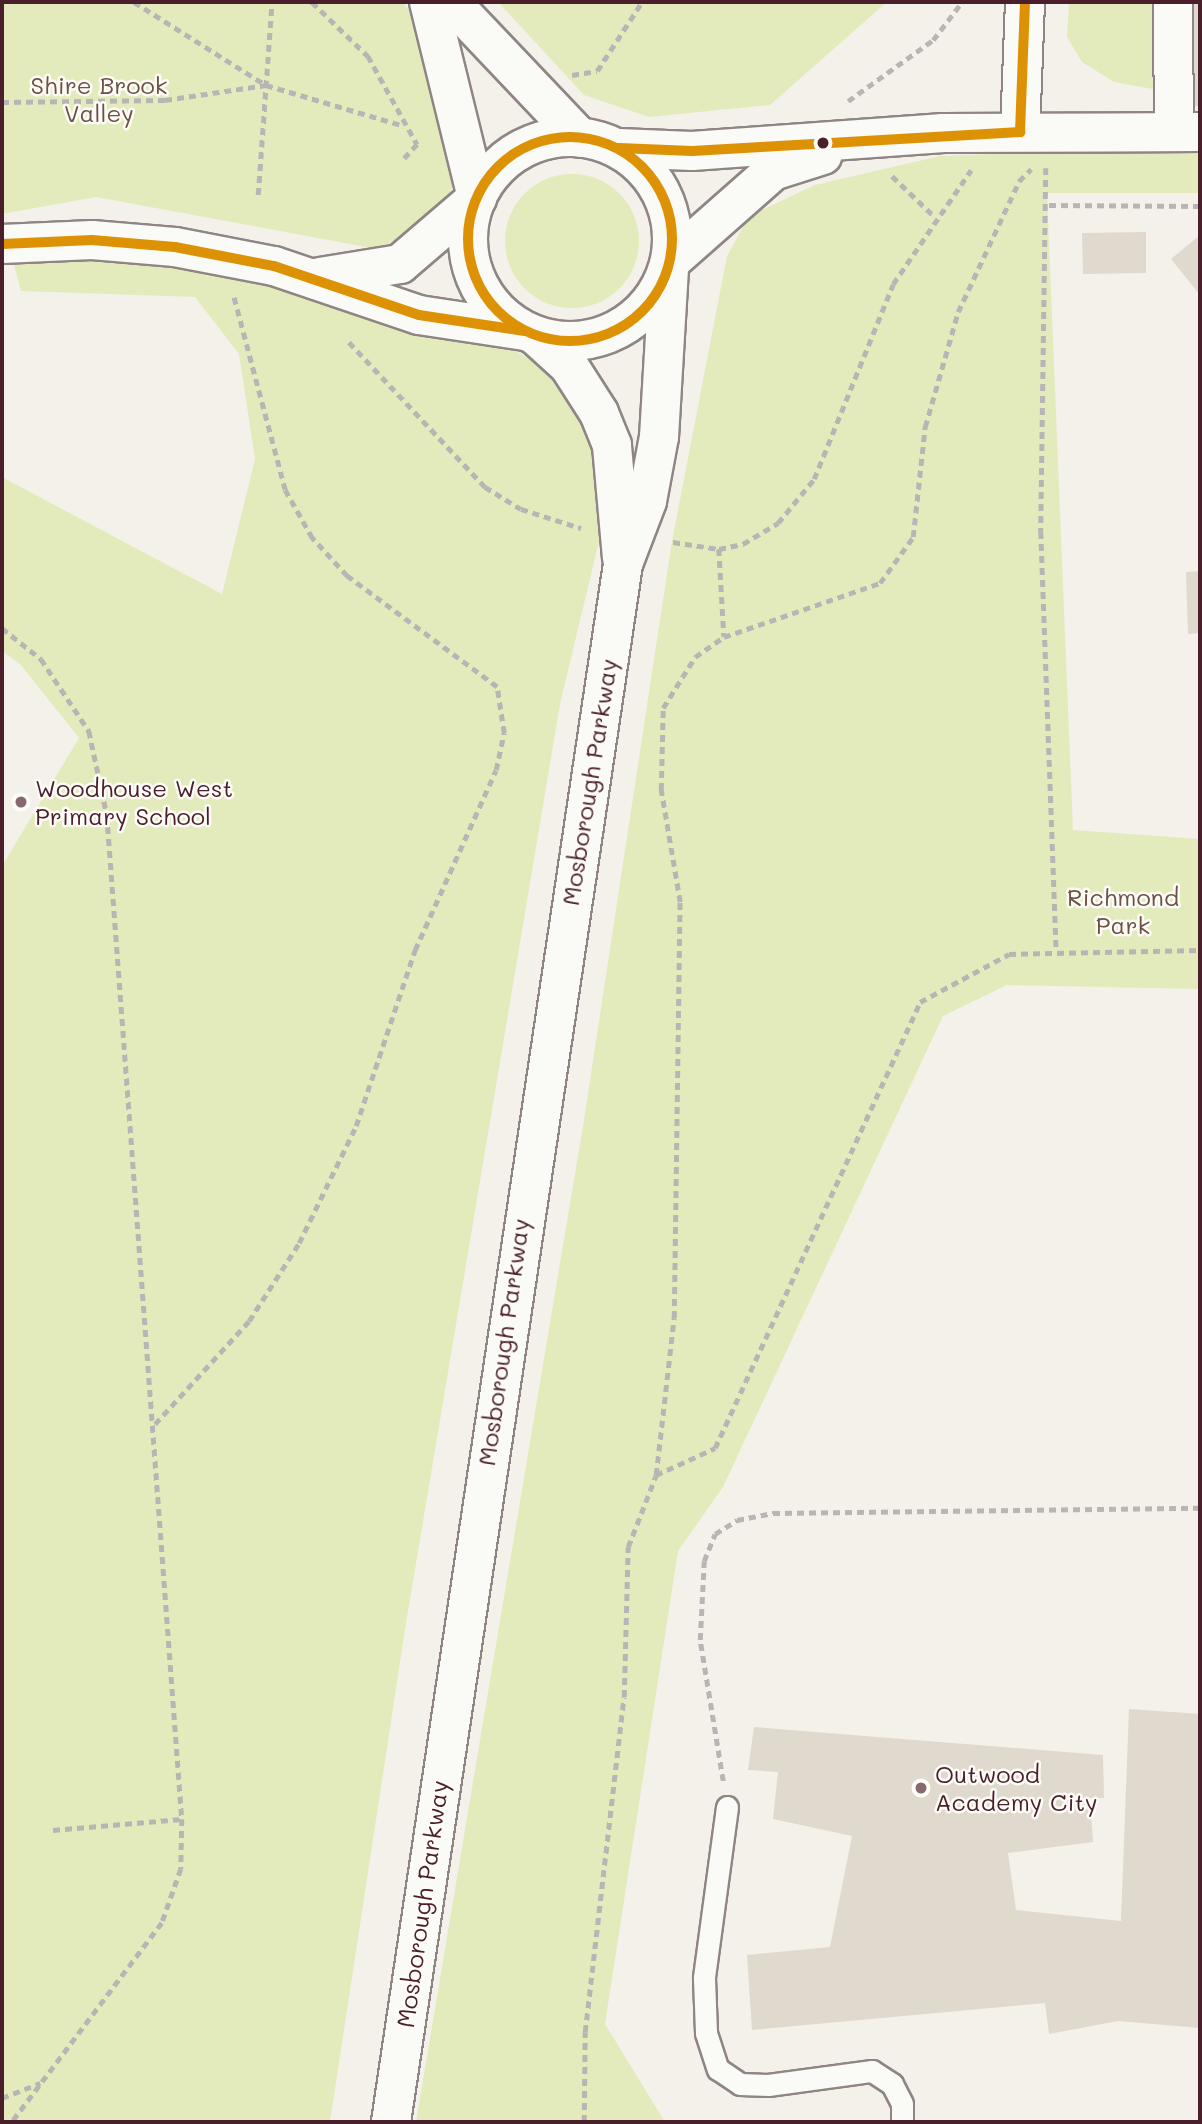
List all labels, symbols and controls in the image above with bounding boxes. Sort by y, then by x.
park label: Shire Brook Valley [30,71,168,127]
unlabelled marker [816,136,830,150]
street label: Mosborough Parkway [555,656,623,908]
place label: Woodhouse West Primary School [35,774,233,830]
marker: Woodhouse West Primary School [13,794,29,810]
park label: Richmond Park [1067,883,1179,939]
street label: Mosborough Parkway [471,1216,535,1468]
place label: Outwood Academy City [935,1760,1098,1816]
street label: Mosborough Parkway [390,1778,454,2030]
marker: Outwood Academy City [913,1780,929,1796]

